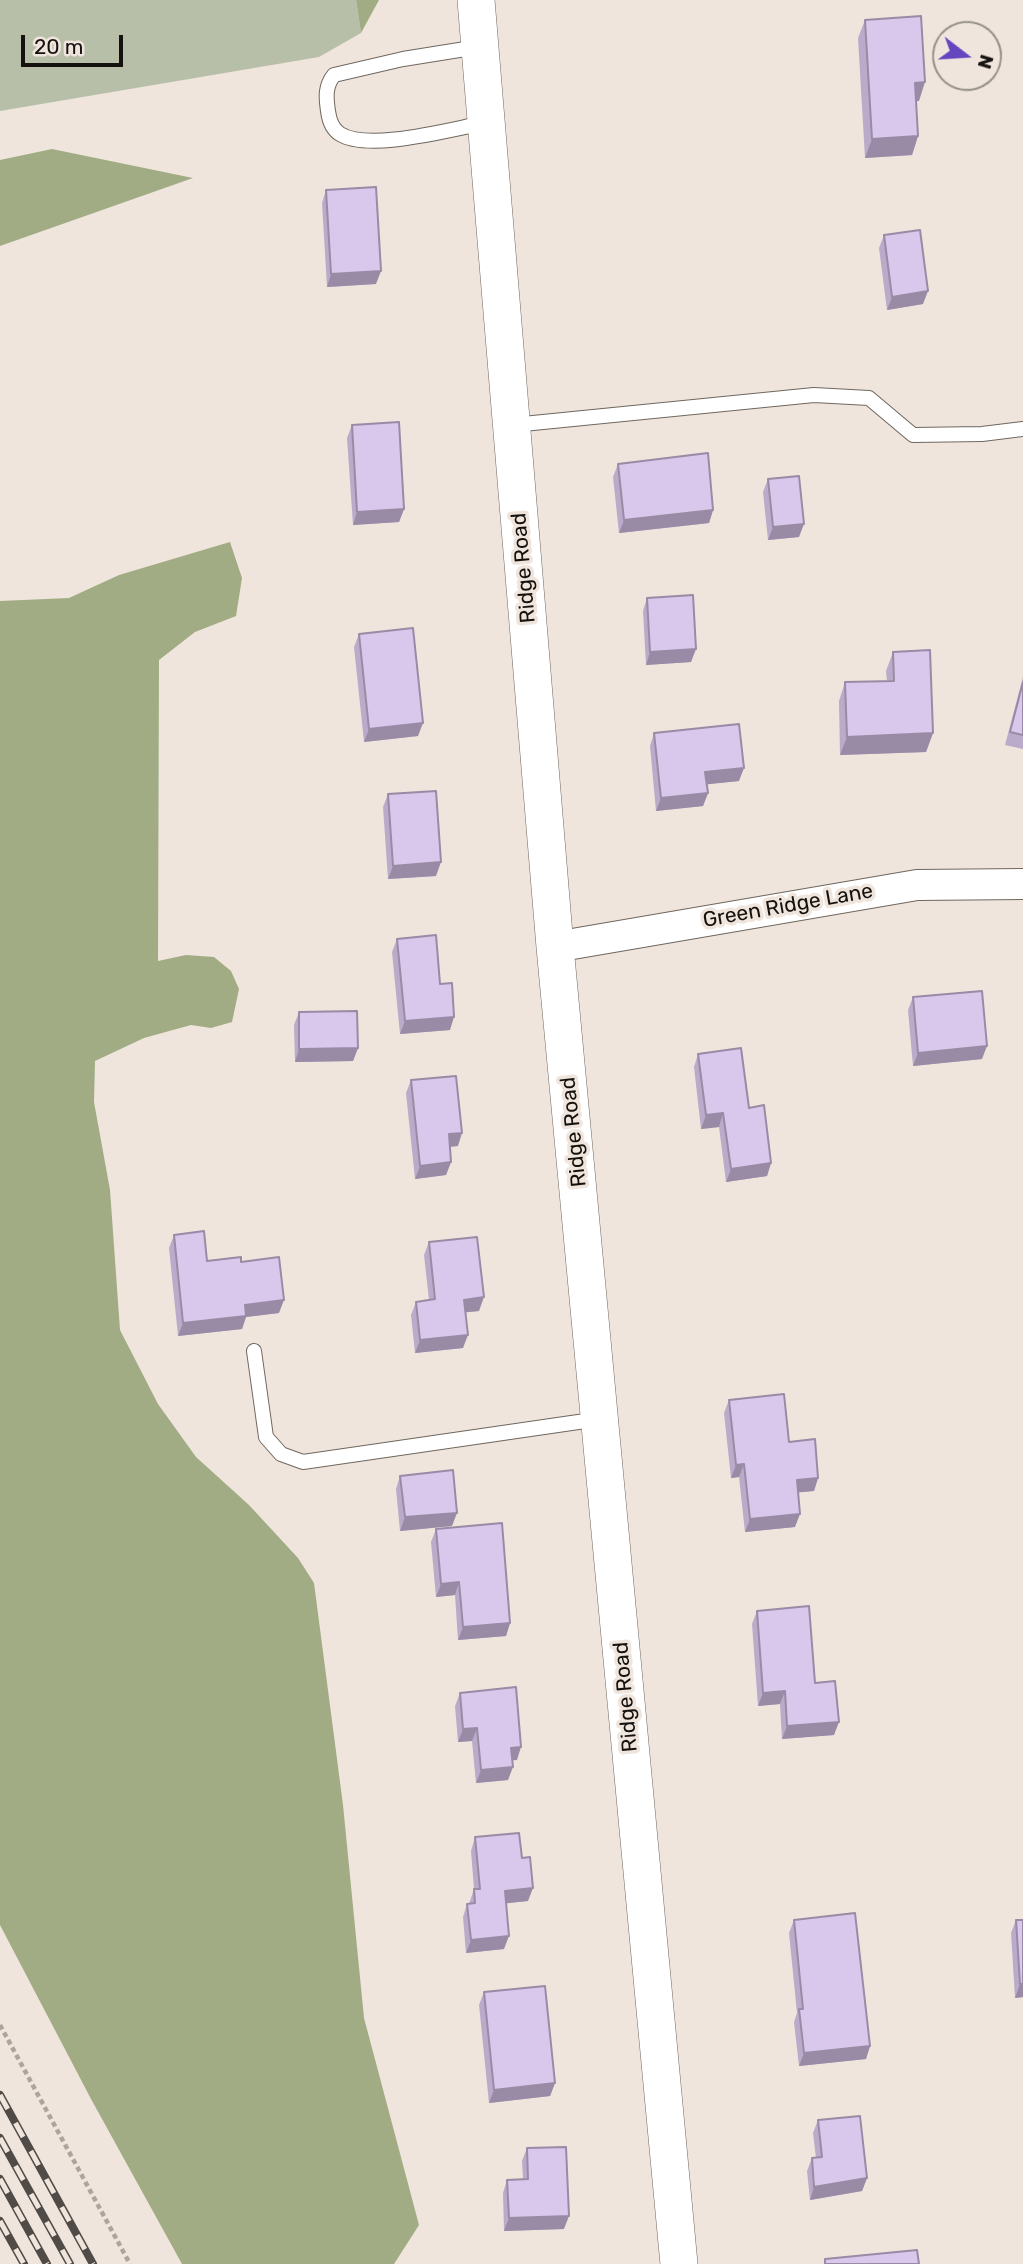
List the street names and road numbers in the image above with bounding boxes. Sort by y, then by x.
street label: Ridge Road [507,512,541,624]
street label: Green Ridge Lane [701,879,875,933]
street label: Ridge Road [556,1076,592,1188]
street label: Ridge Road [609,1641,643,1753]

